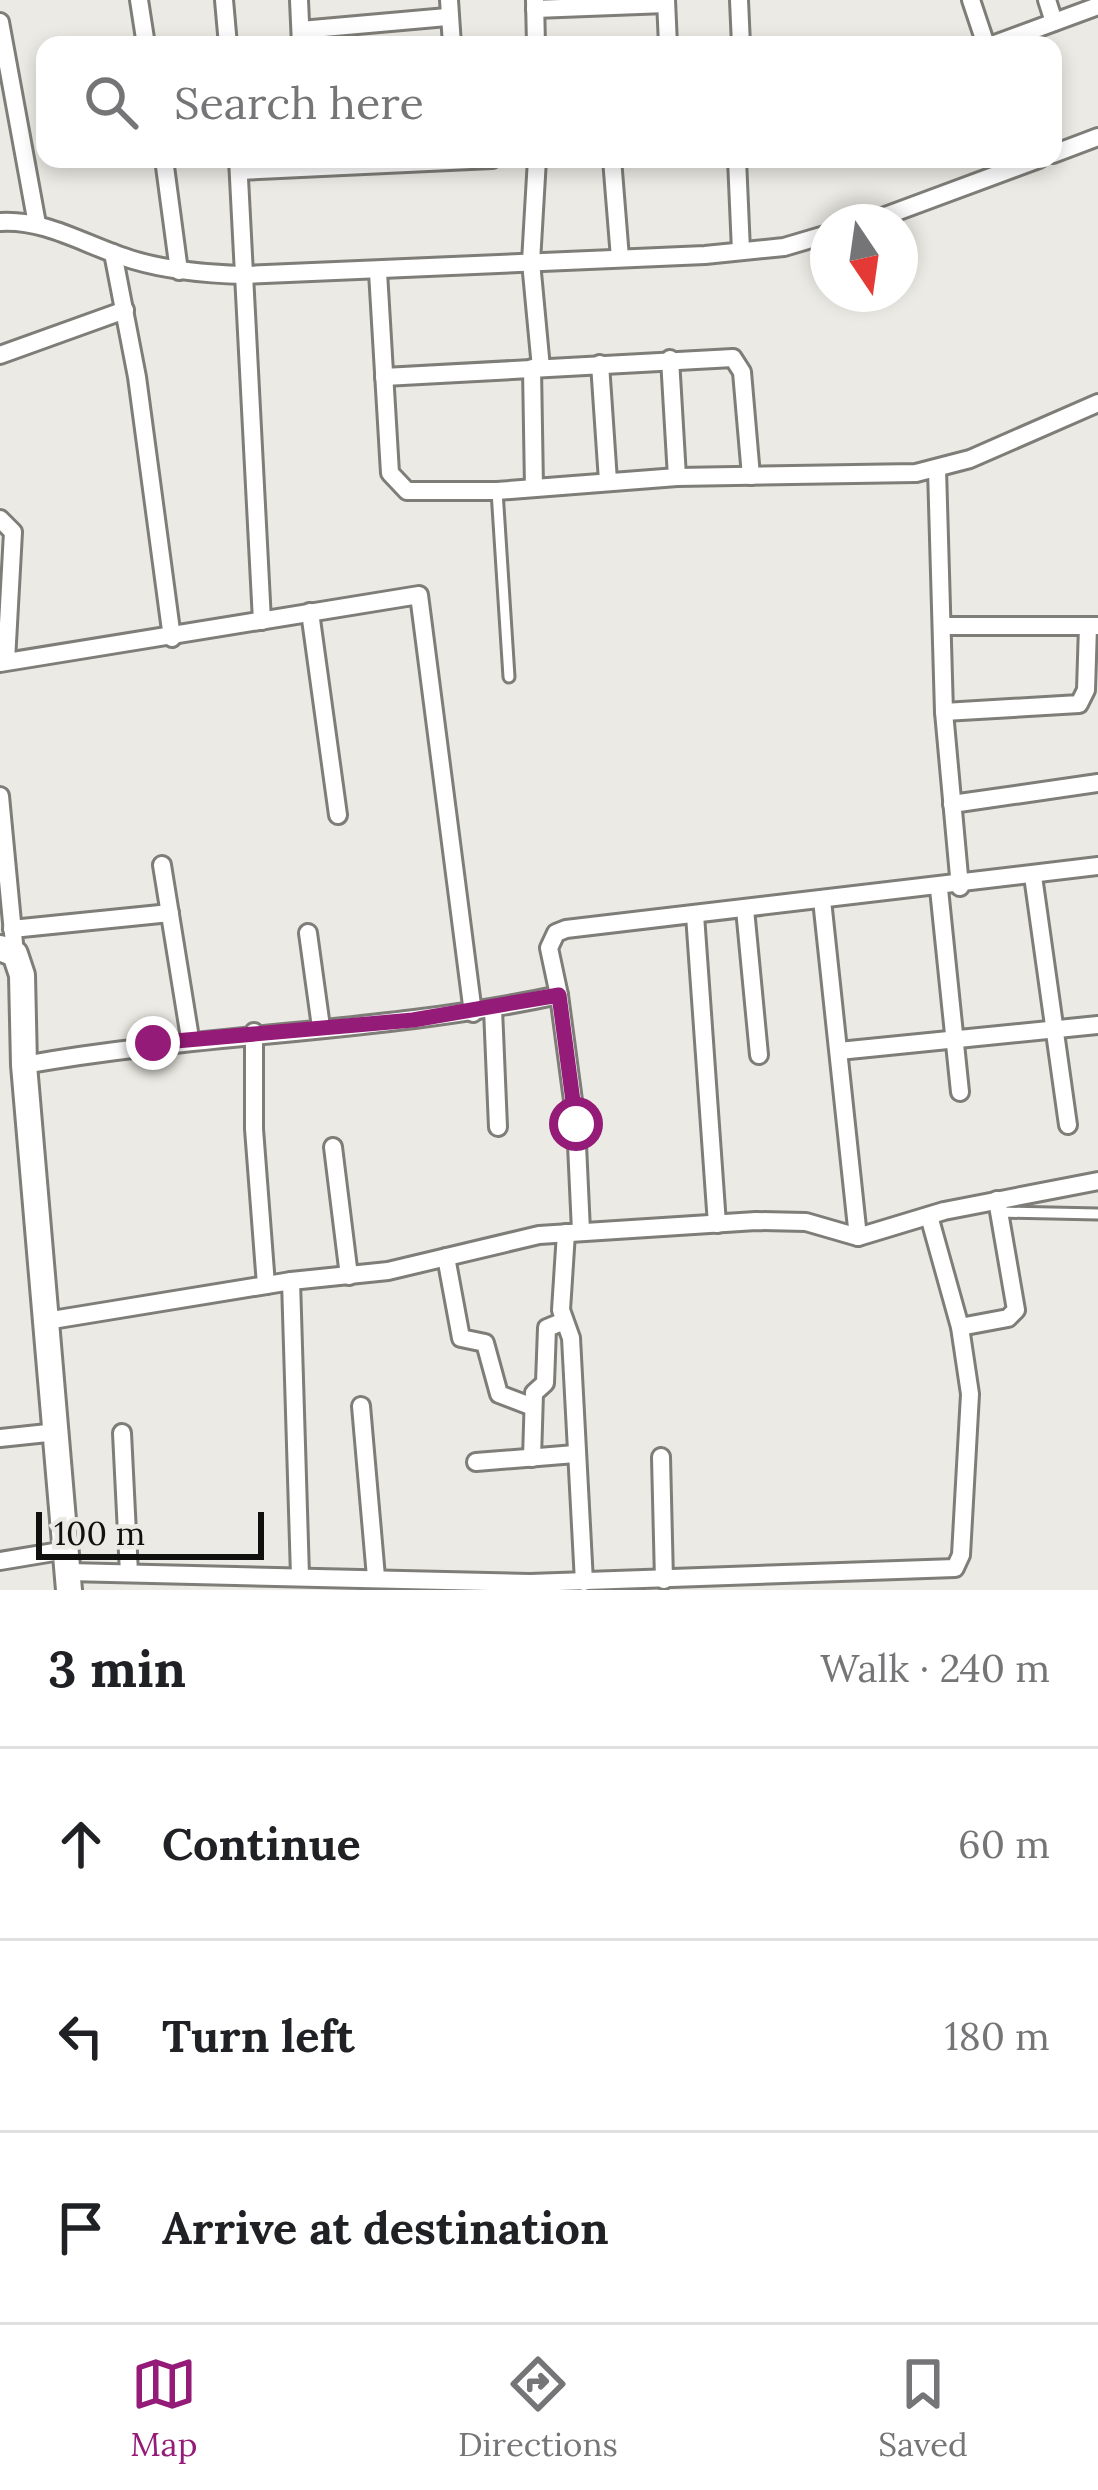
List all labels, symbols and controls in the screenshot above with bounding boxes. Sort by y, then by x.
search box [36,36,1062,168]
icon: search [78,69,144,135]
text: Search here [174,74,424,131]
north arrow [810,204,918,312]
route end [126,1016,180,1070]
route start [549,1097,603,1151]
scale bar [36,1506,264,1559]
text: 100 m [54,1512,145,1554]
text: 3 min [48,1636,186,1701]
text: Walk · 240 m [820,1643,1050,1693]
icon: ahead [48,1811,114,1877]
text: Continue [162,1815,361,1872]
text: 60 m [958,1819,1050,1869]
icon: left [48,2003,114,2069]
text: Turn left [162,2007,355,2064]
text: 180 m [945,2011,1050,2061]
icon: arrive [48,2195,114,2261]
text: Arrive at destination [162,2199,609,2256]
tab: Map [130,2351,197,2465]
tab: Directions [458,2351,618,2465]
tab: Saved [878,2351,968,2465]

